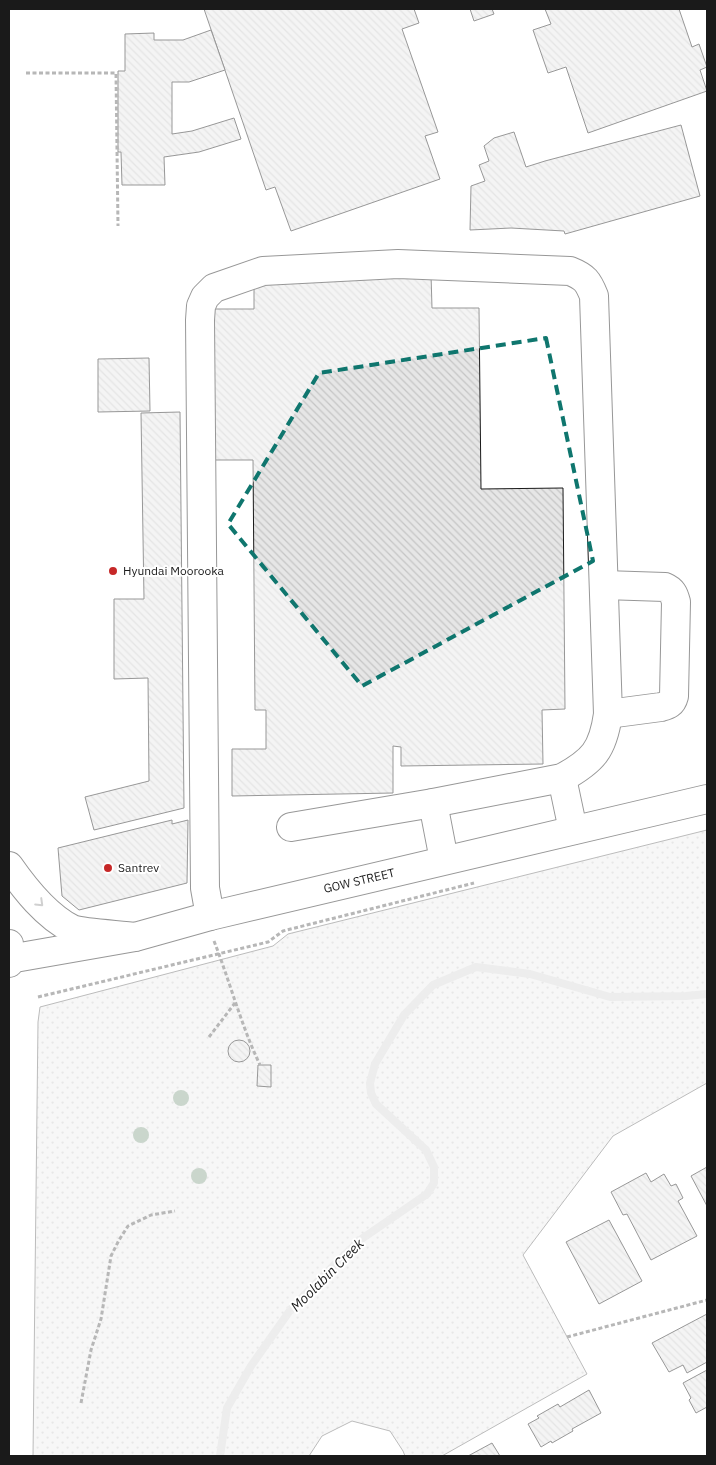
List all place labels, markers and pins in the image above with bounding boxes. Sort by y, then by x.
place label: Hyundai Moorooka [123,563,225,578]
marker: Hyundai Moorooka [107,565,119,577]
place label: Santrev [118,860,159,875]
marker: Santrev [102,862,114,874]

